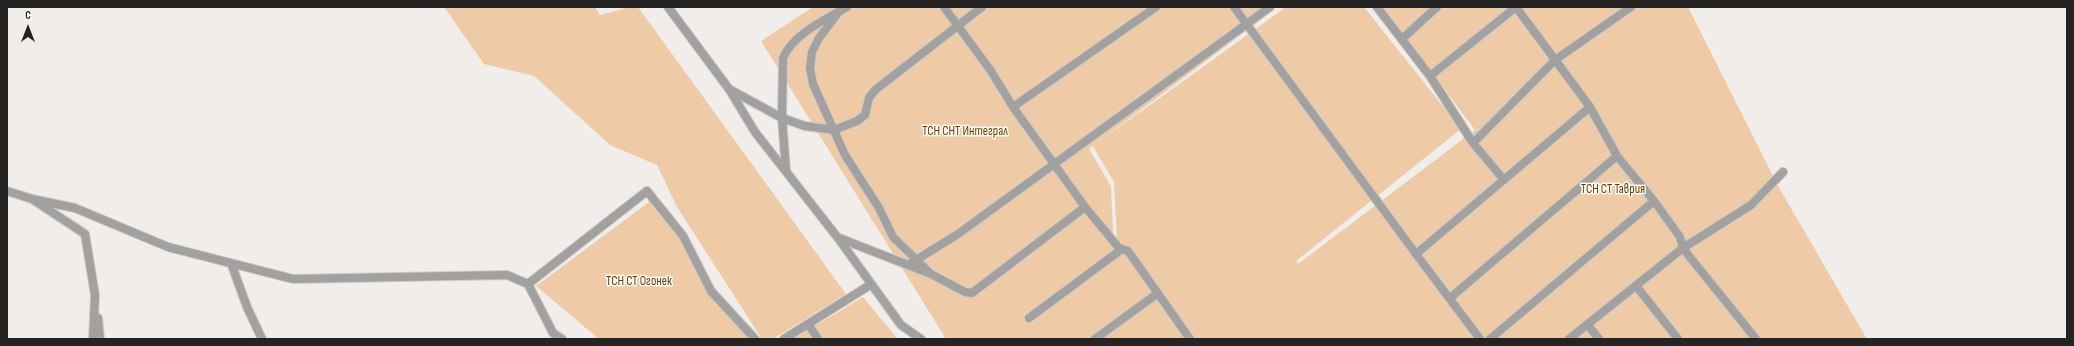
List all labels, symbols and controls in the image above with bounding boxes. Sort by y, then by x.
north arrow [8,8,48,48]
text: С [25,9,31,22]
park label: ТСН СНТ Интеграл [922,124,1008,140]
park label: ТСН СТ Таврия [1581,182,1645,198]
park label: ТСН СТ Огонек [606,274,672,290]

